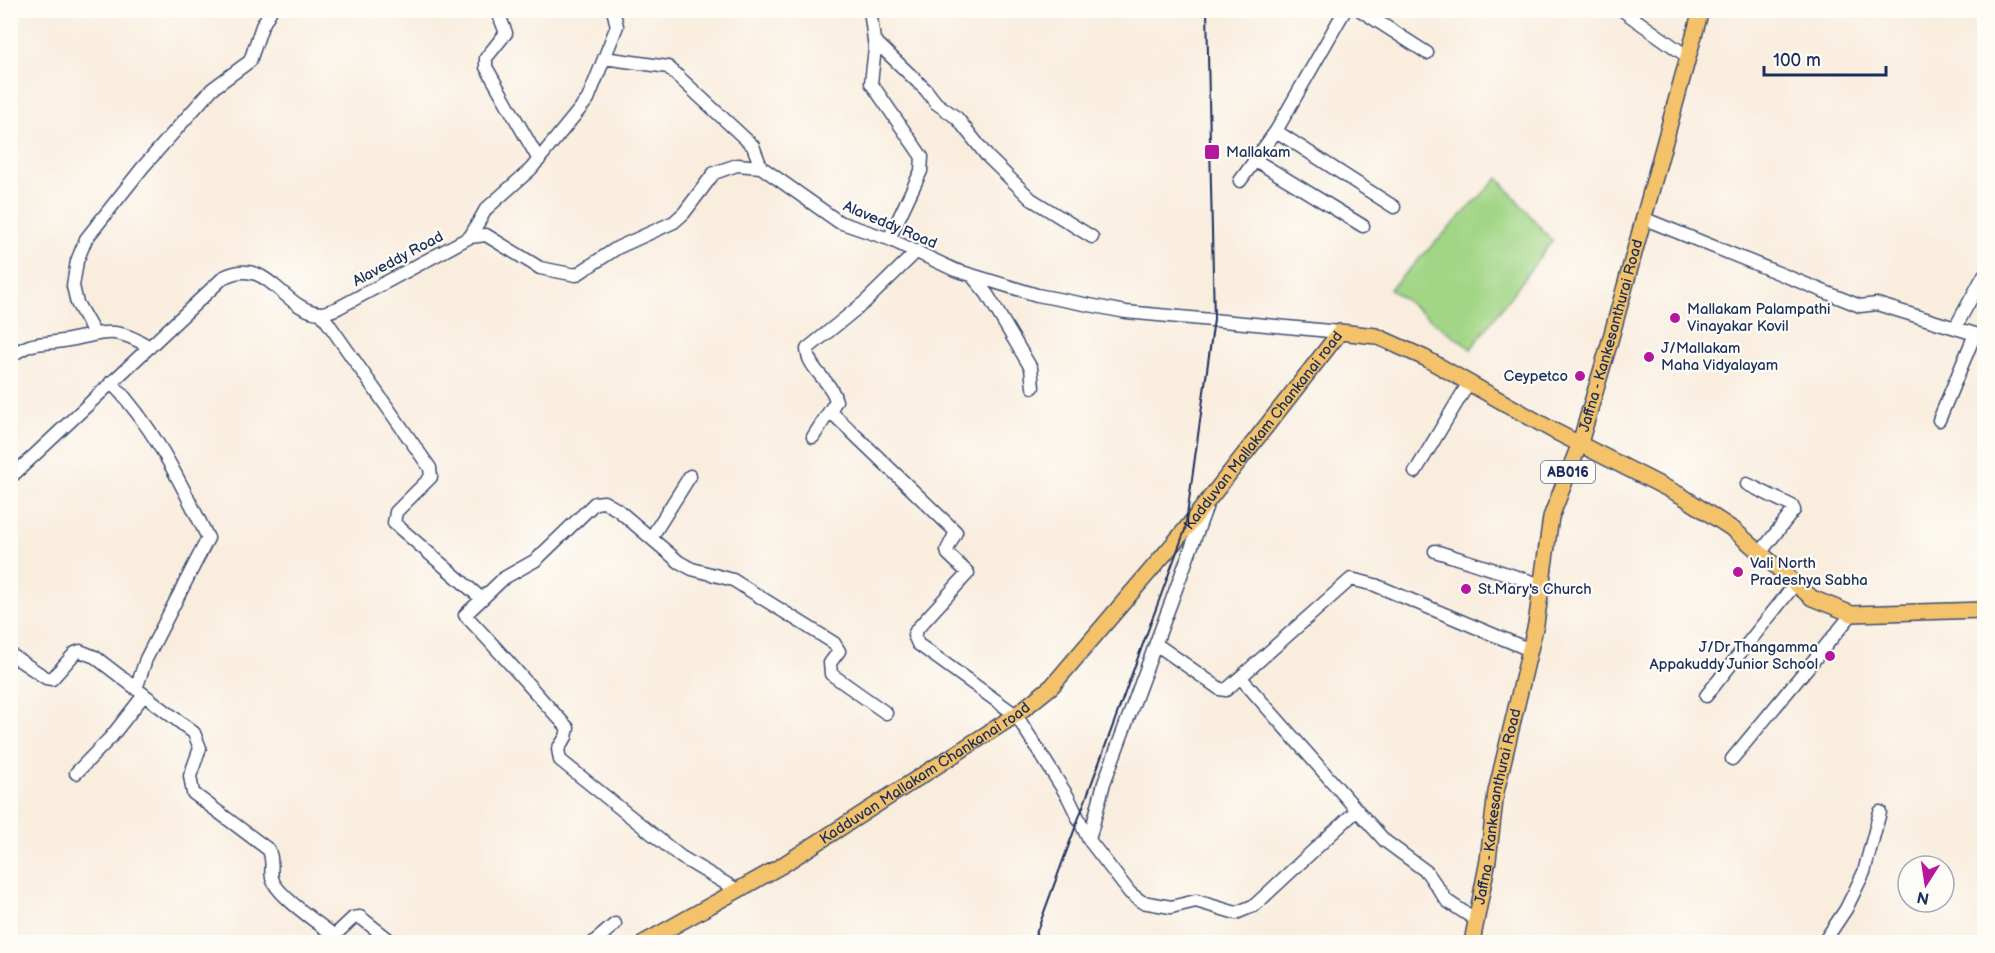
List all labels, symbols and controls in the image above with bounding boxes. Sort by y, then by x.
scale bar [1764,39,1886,77]
text: 100 m [1773,50,1821,71]
marker: Mallakam [1203,143,1221,161]
place label: Mallakam [1226,143,1291,162]
street label: Alaveddy Road [840,197,940,253]
street label: Alaveddy Road [349,227,447,291]
street label: Jaffna - Kankesanthurai Road [1574,237,1647,434]
place label: Mallakam Palampathi Vinayakar Kovil [1687,300,1831,336]
marker: Mallakam Palampathi Vinayakar Kovil [1668,311,1682,325]
street label: Kadduvan Mallakam Chankanai road [1179,327,1347,533]
place label: J/Mallakam Maha Vidyalayam [1661,339,1778,375]
marker: J/Mallakam Maha Vidyalayam [1642,350,1656,364]
place label: Ceypetco [1504,367,1568,386]
marker: Ceypetco [1573,369,1587,383]
road number: AB016 [1541,461,1595,483]
place label: Vali North Pradeshya Sabha [1750,554,1868,590]
marker: Vali North Pradeshya Sabha [1731,565,1745,579]
place label: St.Mary's Church [1478,580,1591,599]
marker: St.Mary's Church [1459,582,1473,596]
place label: J/Dr Thangamma Appakuddy Junior School [1650,638,1818,674]
marker: J/Dr Thangamma Appakuddy Junior School [1823,649,1837,663]
street label: Kadduvan Mallakam Chankanai road [816,698,1034,848]
street label: Jaffna - Kankesanthurai Road [1470,707,1525,906]
north arrow [1896,854,1956,914]
text: N [1915,887,1931,908]

